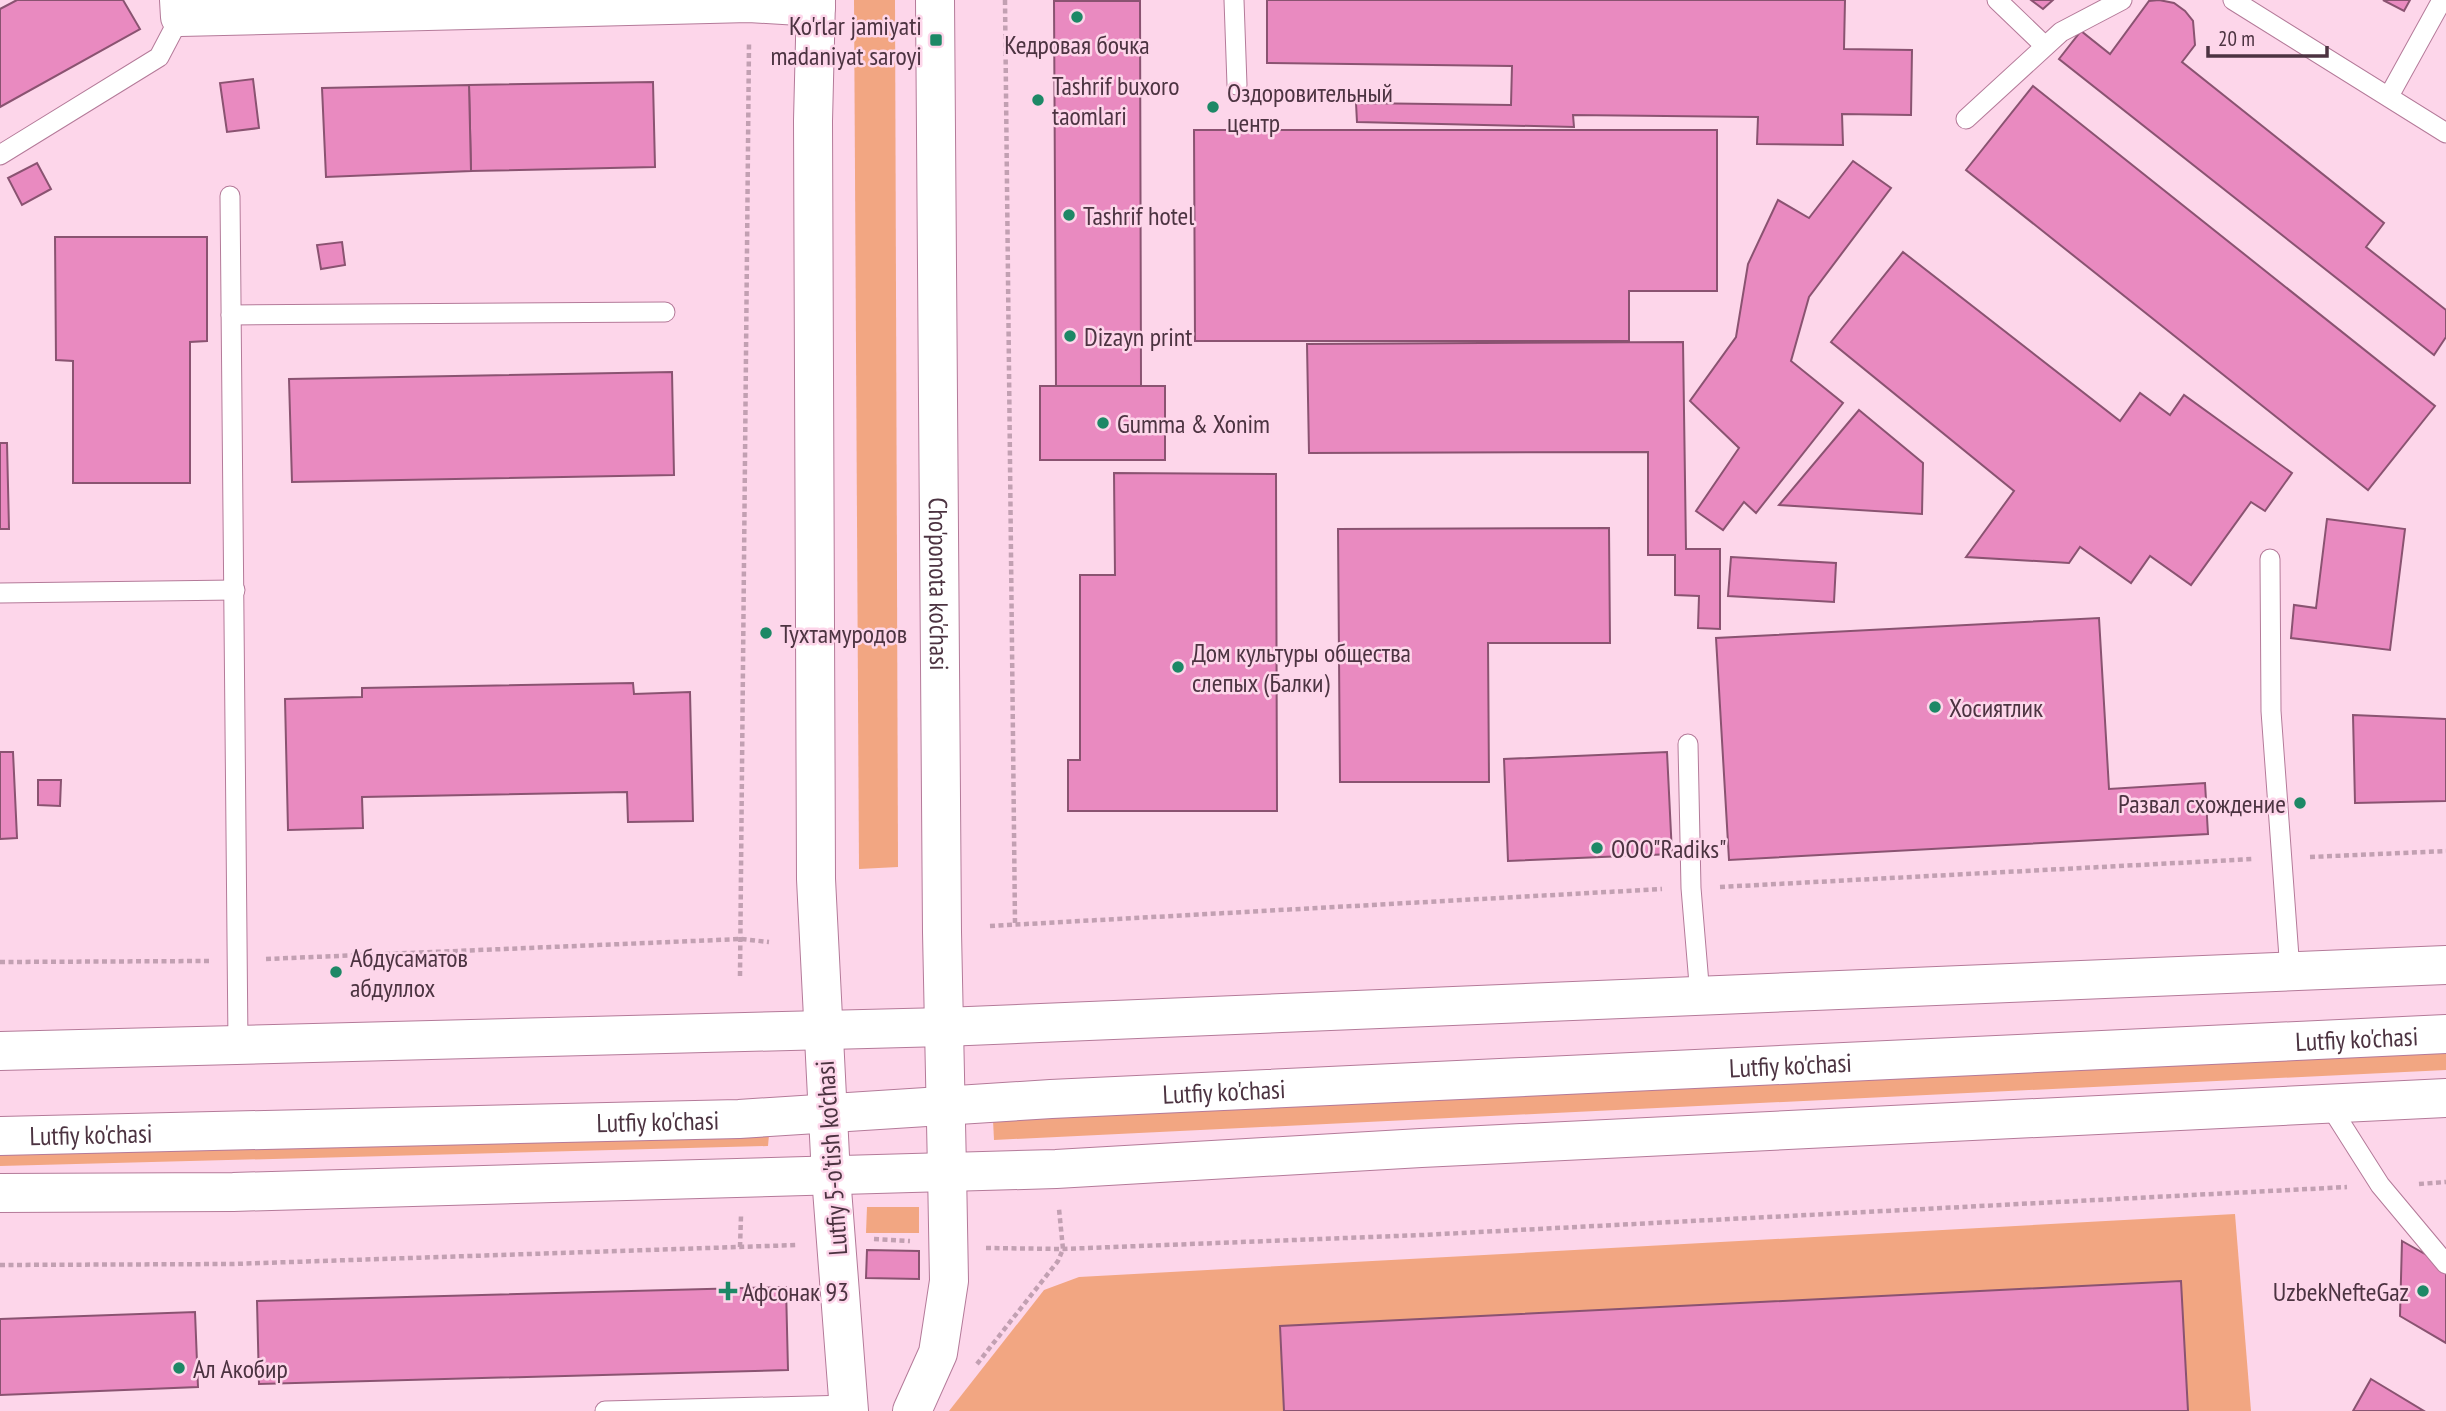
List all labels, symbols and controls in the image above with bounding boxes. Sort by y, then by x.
place label: Ko'rlar jamiyati madaniyat saroyi [770,9,922,72]
marker: Кедровая бочка [1069,9,1085,25]
scale bar [2208,14,2327,58]
text: 20 m [2218,25,2255,52]
place label: Кедровая бочка [1004,28,1150,61]
marker: Ko'rlar jamiyati madaniyat saroyi [928,32,944,48]
place label: Tashrif buxoro taomlari [1052,69,1179,132]
place label: Оздоровительный центр [1227,76,1393,139]
marker: Tashrif buxoro taomlari [1030,92,1046,108]
marker: Оздоровительный центр [1205,99,1221,115]
place label: Tashrif hotel [1083,199,1194,232]
marker: Tashrif hotel [1061,207,1077,223]
place label: Dizayn print [1084,320,1192,353]
marker: Dizayn print [1062,328,1078,344]
place label: Gumma & Xonim [1117,407,1270,440]
marker: Gumma & Xonim [1095,415,1111,431]
street label: Cho'ponota ko'chasi [922,497,957,671]
place label: Тухтамуродов [780,617,907,650]
marker: Тухтамуродов [758,625,774,641]
place label: Дом культуры общества слепых (Балки) [1192,636,1411,699]
marker: Дом культуры общества слепых (Балки) [1170,659,1186,675]
place label: Хосиятлик [1949,691,2043,724]
marker: Хосиятлик [1927,699,1943,715]
place label: Развал схождение [2118,787,2286,820]
marker: Развал схождение [2292,795,2308,811]
place label: OOO"Radiks" [1611,832,1727,865]
marker: OOO"Radiks" [1589,840,1605,856]
place label: Абдусаматов абдуллох [350,941,468,1004]
marker: Абдусаматов абдуллох [328,964,344,980]
street label: Lutfiy ko'chasi [2295,1019,2419,1057]
street label: Lutfiy ko'chasi [1728,1045,1852,1084]
street label: Lutfiy 5-o'tish ko'chasi [808,1059,854,1257]
street label: Lutfiy ko'chasi [1162,1072,1286,1110]
street label: Lutfiy ko'chasi [596,1103,720,1139]
street label: Lutfiy ko'chasi [29,1116,153,1152]
place label: Афсонак 93 [742,1275,849,1308]
place label: UzbekNefteGaz [2273,1275,2409,1308]
marker: Афсонак 93 [720,1283,736,1299]
marker: UzbekNefteGaz [2415,1283,2431,1299]
place label: Ал Акобир [193,1352,288,1385]
marker: Ал Акобир [171,1360,187,1376]

